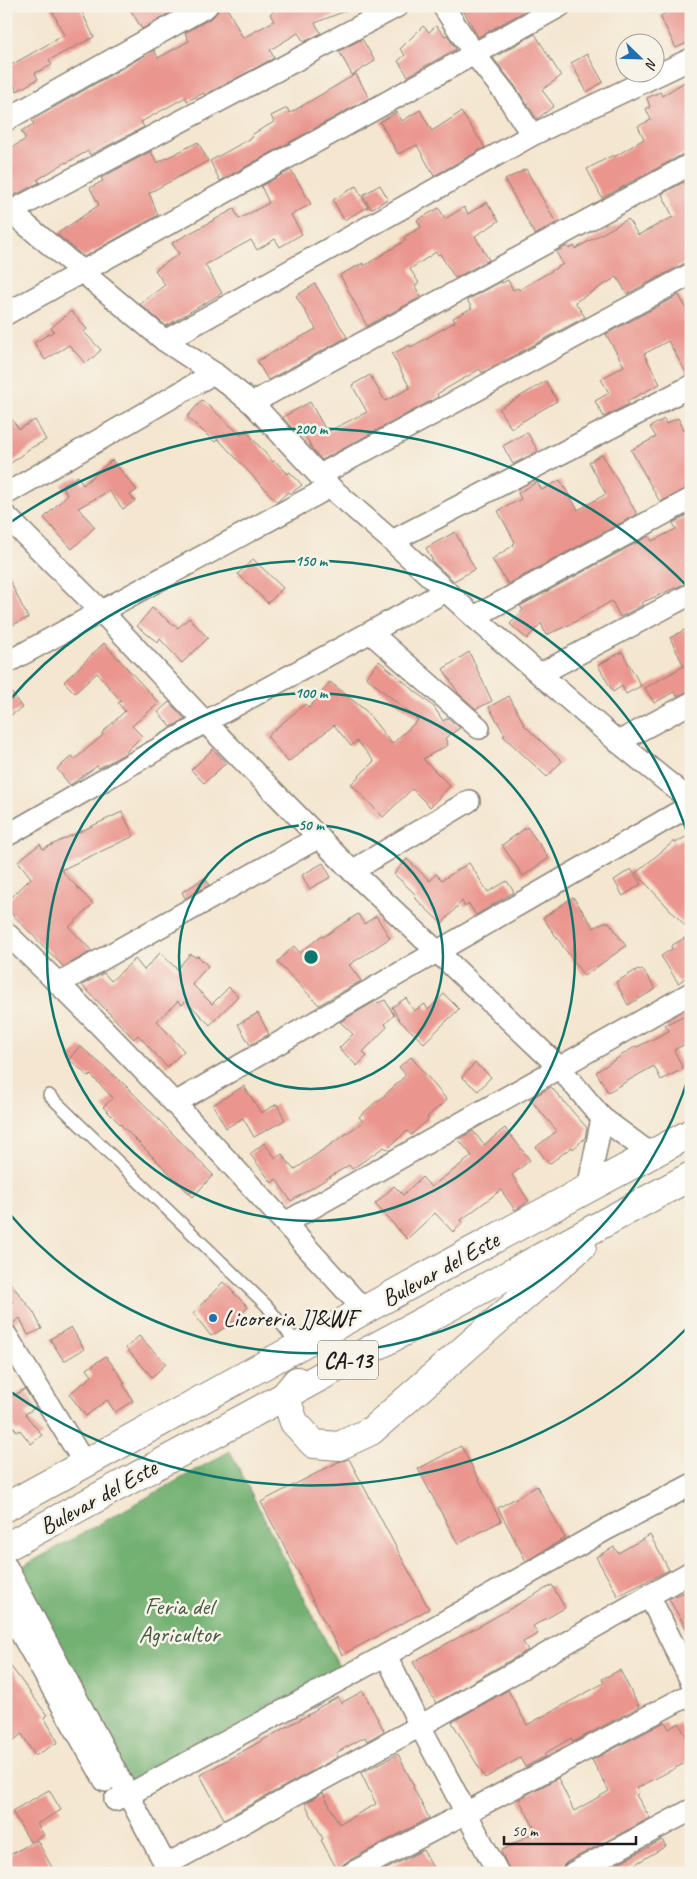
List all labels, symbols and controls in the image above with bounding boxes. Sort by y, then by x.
north arrow [614,32,664,82]
text: N [641,56,661,72]
text: 200 m [295,420,329,439]
text: 150 m [295,552,329,571]
text: 100 m [295,684,329,703]
text: 50 m [298,816,325,835]
centre of rings [302,948,320,966]
street label: Bulevar del Este [376,1223,506,1313]
place label: Licoreria JJ&WF [223,1303,362,1333]
marker: Licoreria JJ&WF [207,1312,219,1324]
road number: CA-13 [318,1340,378,1380]
street label: Bulevar del Este [34,1451,164,1541]
park label: Feria del Agricultor [139,1591,222,1649]
scale bar [504,1814,637,1846]
text: 50 m [512,1822,539,1841]

